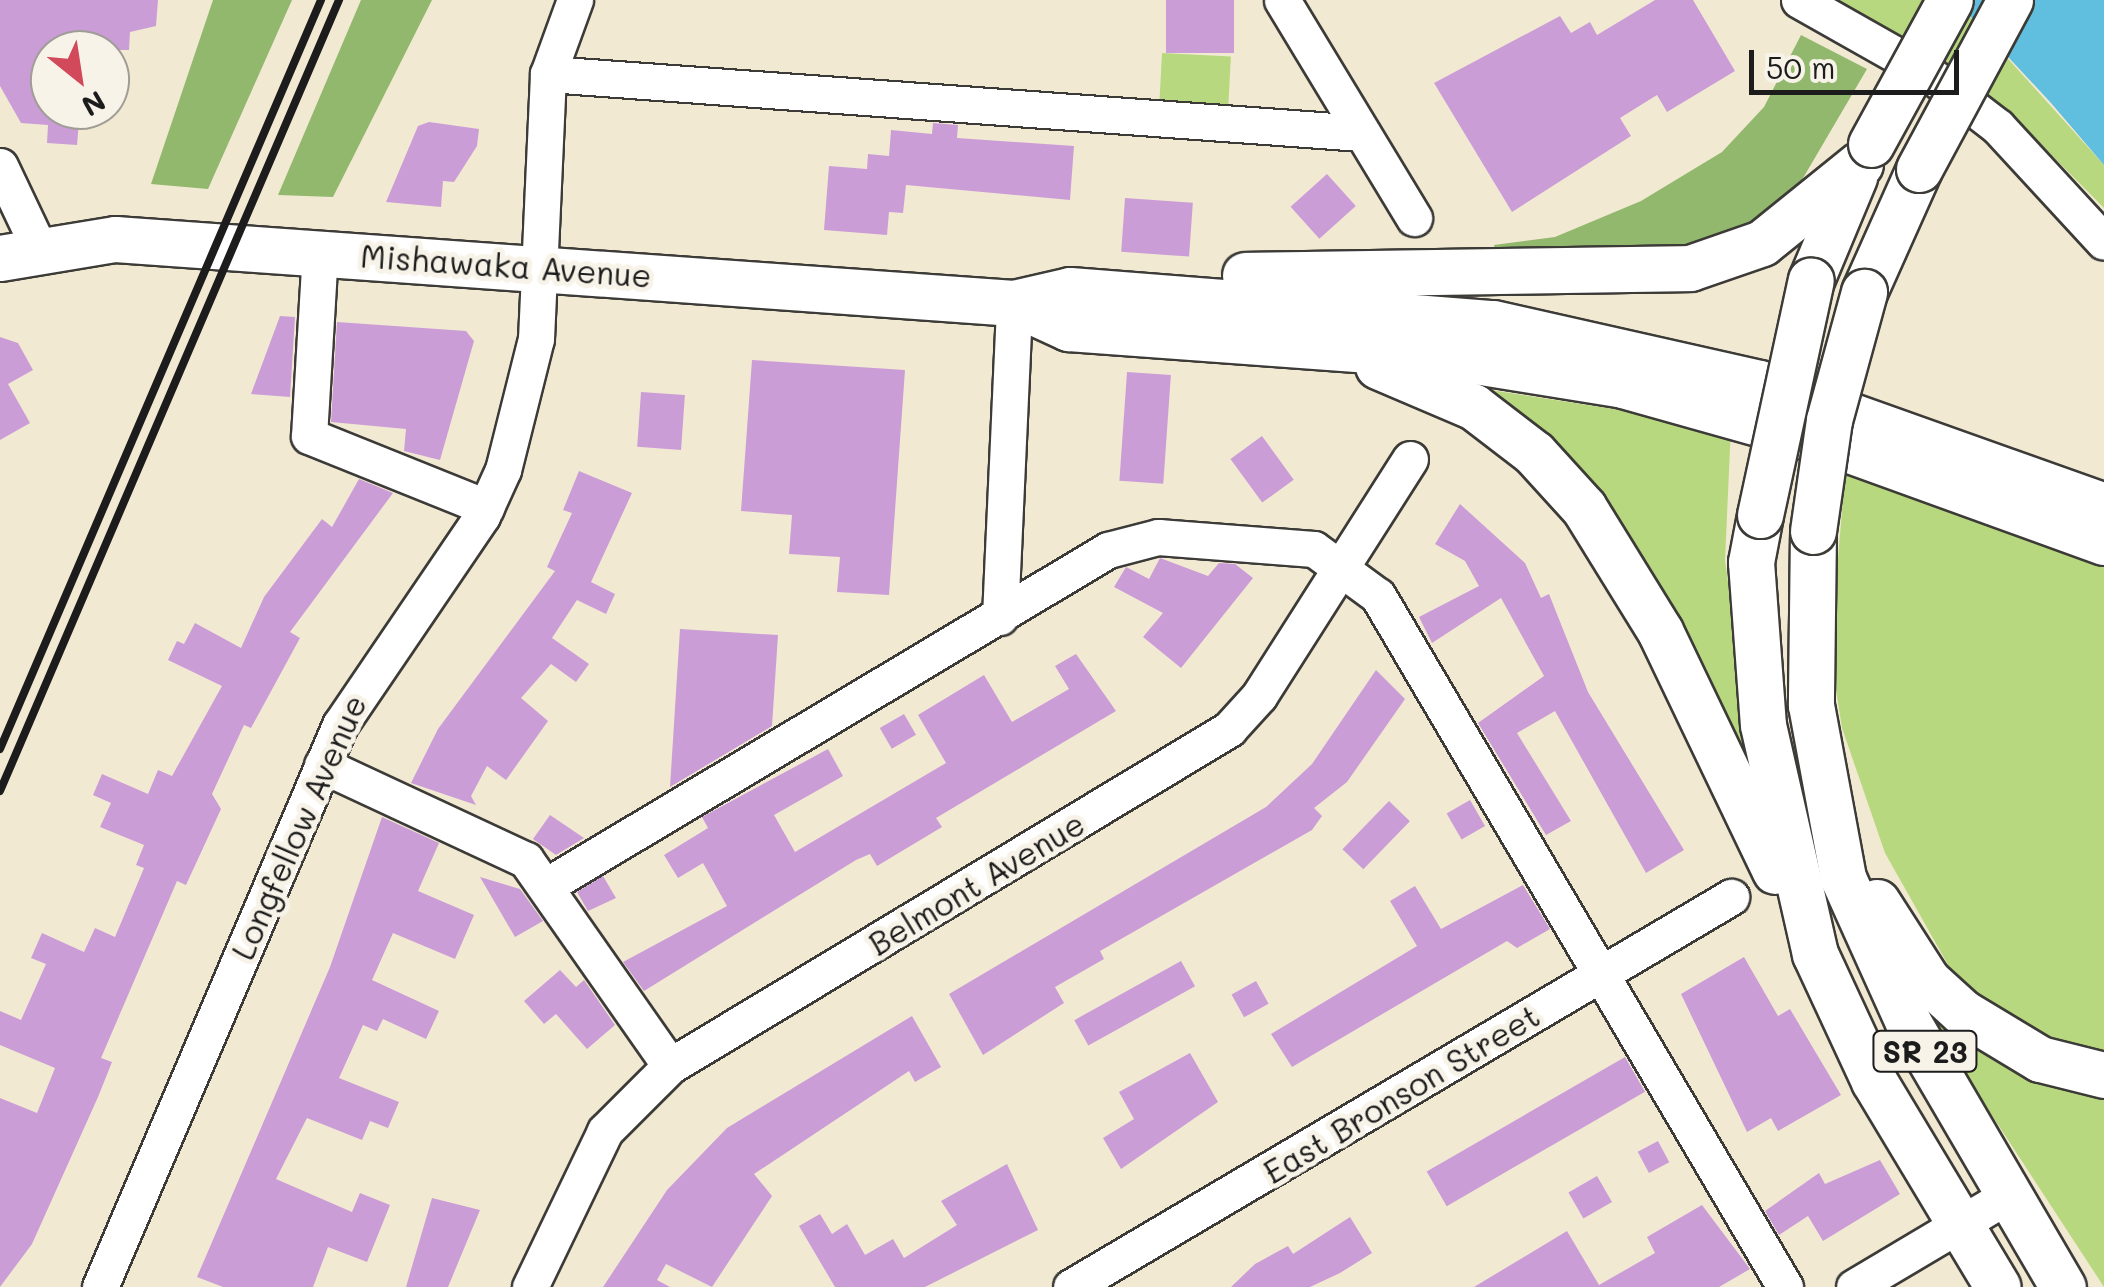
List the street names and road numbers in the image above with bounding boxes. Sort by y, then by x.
street label: Mishawaka Avenue [359,236,653,294]
street label: Longfellow Avenue [222,689,374,965]
street label: Belmont Avenue [861,803,1091,963]
street label: East Bronson Street [1256,995,1546,1191]
road number: SR 23 [1870,1026,1980,1076]

